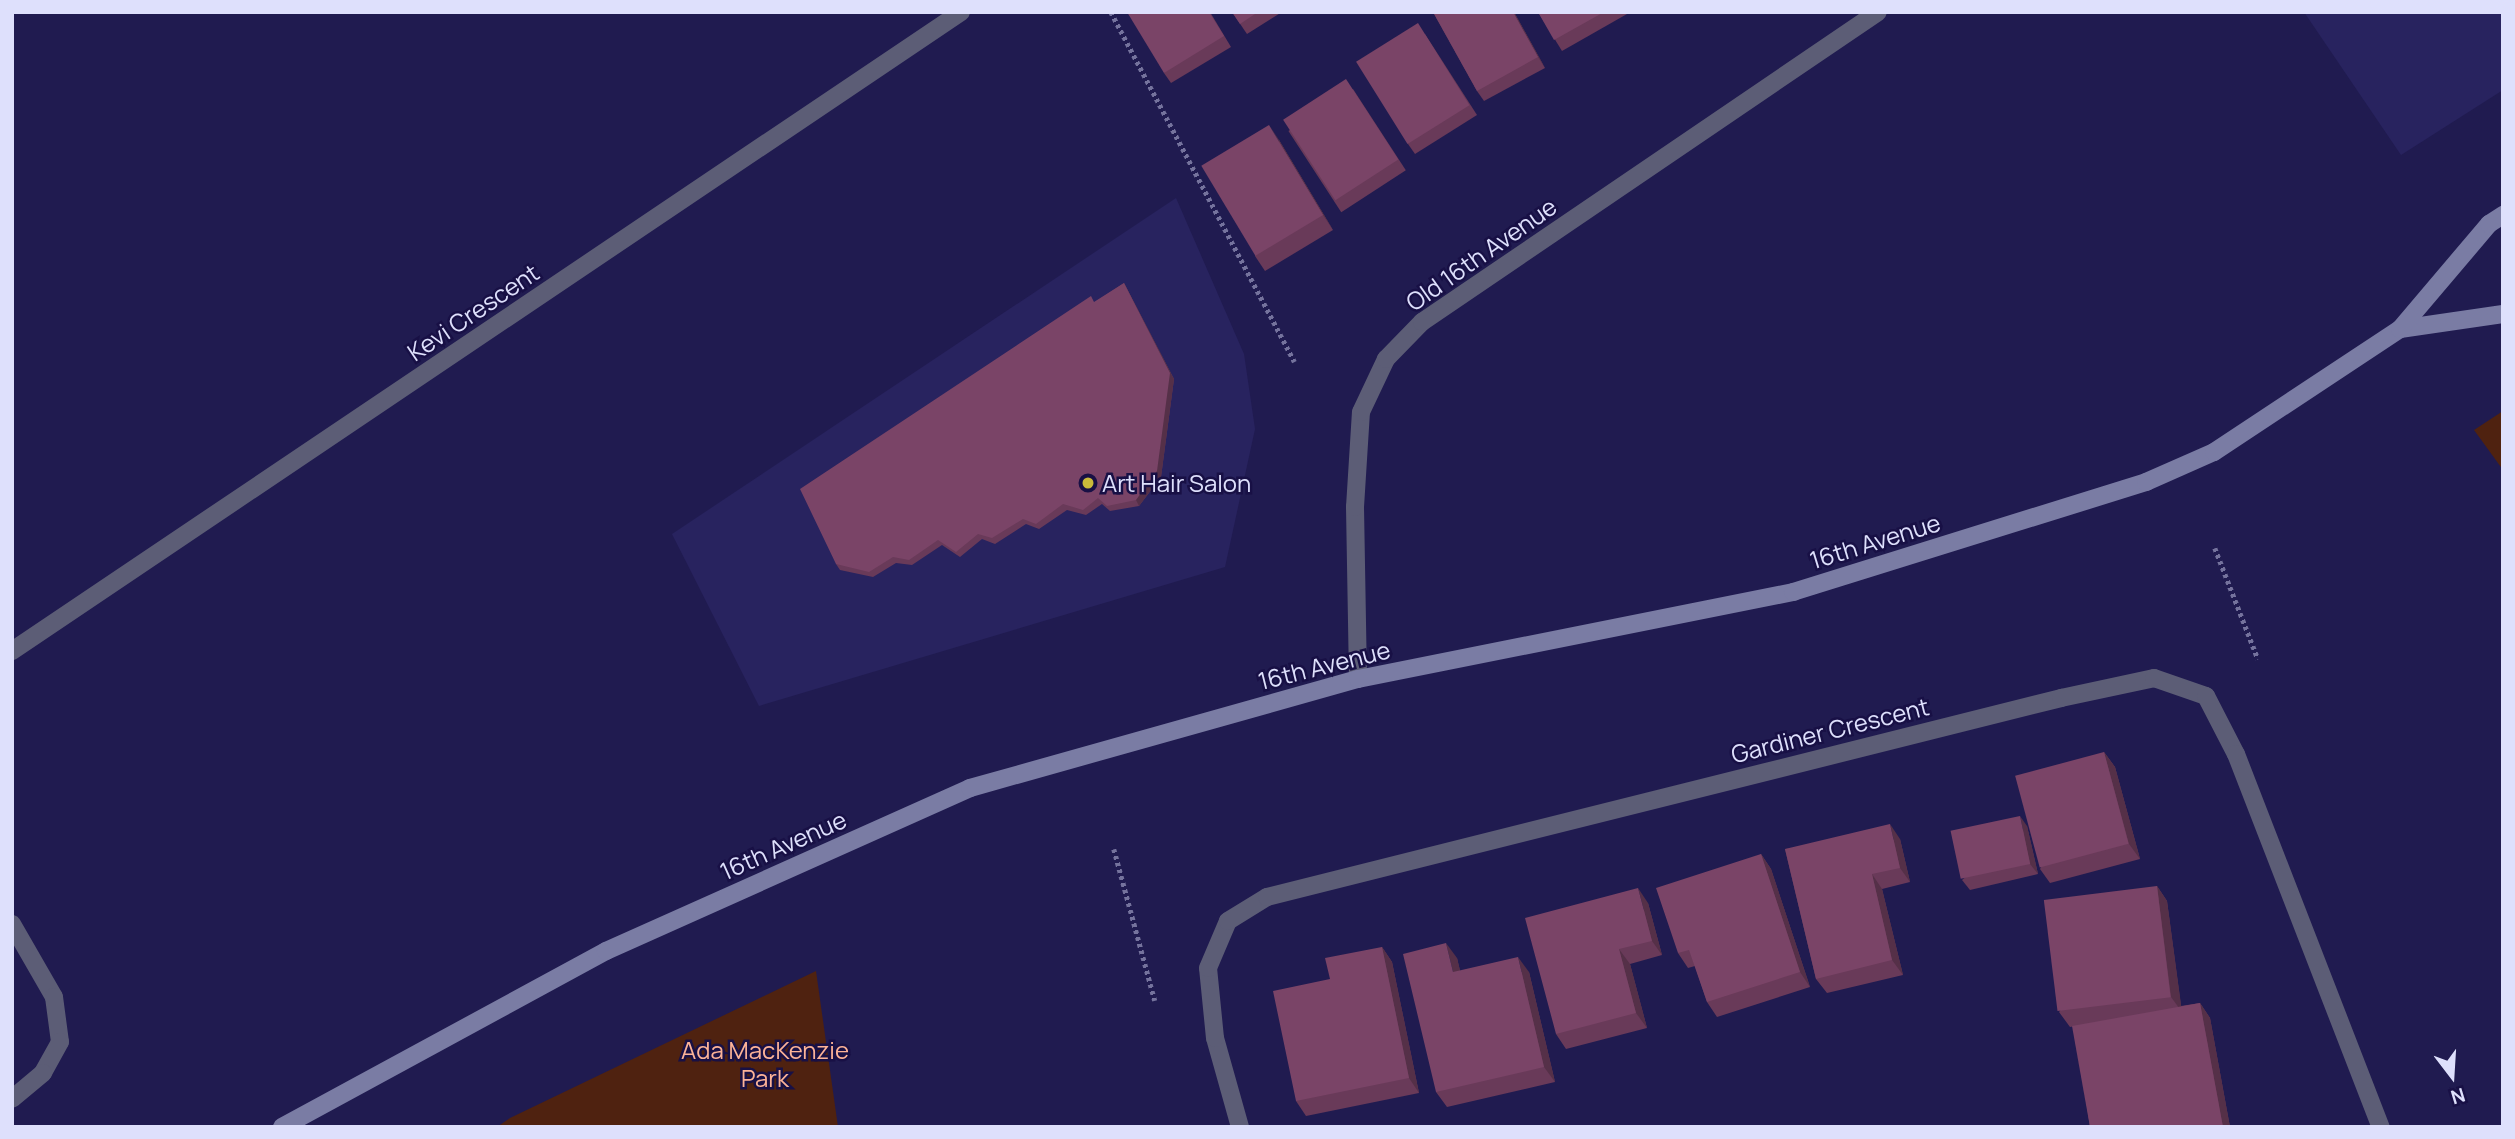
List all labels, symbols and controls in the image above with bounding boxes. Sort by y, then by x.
street label: Old 16th Avenue [1400,191,1562,317]
street label: Kevi Crescent [402,258,544,366]
place label: Art Hair Salon [1102,469,1251,497]
marker: Art Hair Salon [1080,475,1096,491]
street label: 16th Avenue [1806,507,1944,575]
street label: 16th Avenue [1255,635,1393,695]
street label: Gardiner Crescent [1728,691,1932,769]
street label: 16th Avenue [715,804,851,886]
park label: Ada MacKenzie Park [681,1036,849,1092]
north arrow [2417,1041,2487,1111]
text: N [2448,1082,2468,1111]

